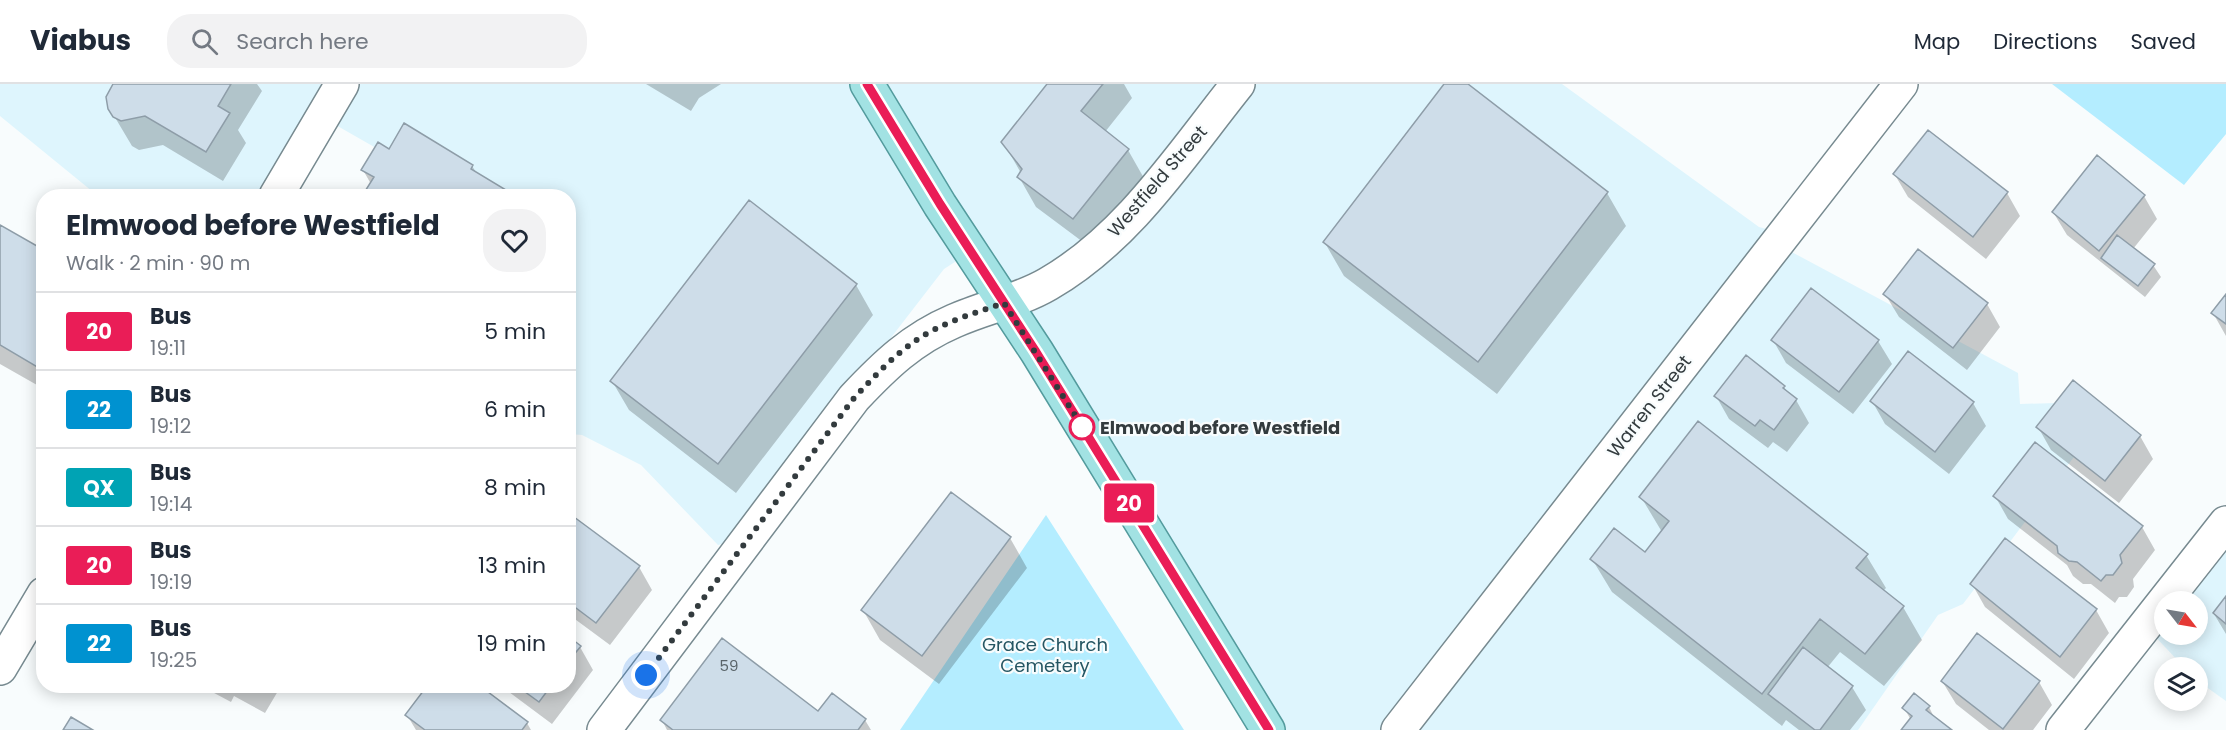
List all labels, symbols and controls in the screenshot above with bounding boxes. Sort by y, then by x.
search box [167,14,587,68]
text: Viabus [30,21,131,60]
icon: search [188,25,221,58]
text: Search here [236,26,369,57]
text: Map [1914,27,1960,56]
text: Directions [1993,27,2097,56]
text: Saved [2130,27,2196,56]
street label: Westfield Street [1102,120,1212,242]
text: Elmwood before Westfield [66,206,440,245]
button: heart [483,209,546,272]
text: Walk · 2 min · 90 m [66,249,250,277]
text: Bus [150,301,192,332]
text: 5 min [484,316,546,347]
text: 20 [86,317,112,346]
text: 19:11 [150,334,186,362]
street label: Warren Street [1601,350,1697,462]
text: Bus [150,379,192,410]
text: 6 min [484,394,546,425]
text: 22 [87,395,111,424]
text: 19:12 [150,412,191,440]
marker: Elmwood before Westfield [1069,414,1095,440]
place label: Elmwood before Westfield [1100,415,1340,440]
text: Bus [150,457,192,488]
text: 8 min [484,472,546,503]
text: QX [83,473,115,502]
line badge: 20 [1102,484,1156,522]
text: 20 [1116,489,1142,518]
text: 19:14 [150,490,192,518]
text: Bus [150,535,192,566]
text: 13 min [478,550,546,581]
text: 20 [86,551,112,580]
text: 19:19 [150,568,192,596]
north arrow [2154,591,2208,645]
map controls [2154,591,2208,711]
text: Bus [150,613,192,644]
text: 19 min [477,628,546,659]
text: 22 [87,629,111,658]
park label: Grace Church Cemetery [982,632,1108,678]
text: 19:25 [150,646,197,674]
house number: 59 [720,655,738,676]
button: layers [2154,657,2208,711]
your location [631,660,661,690]

